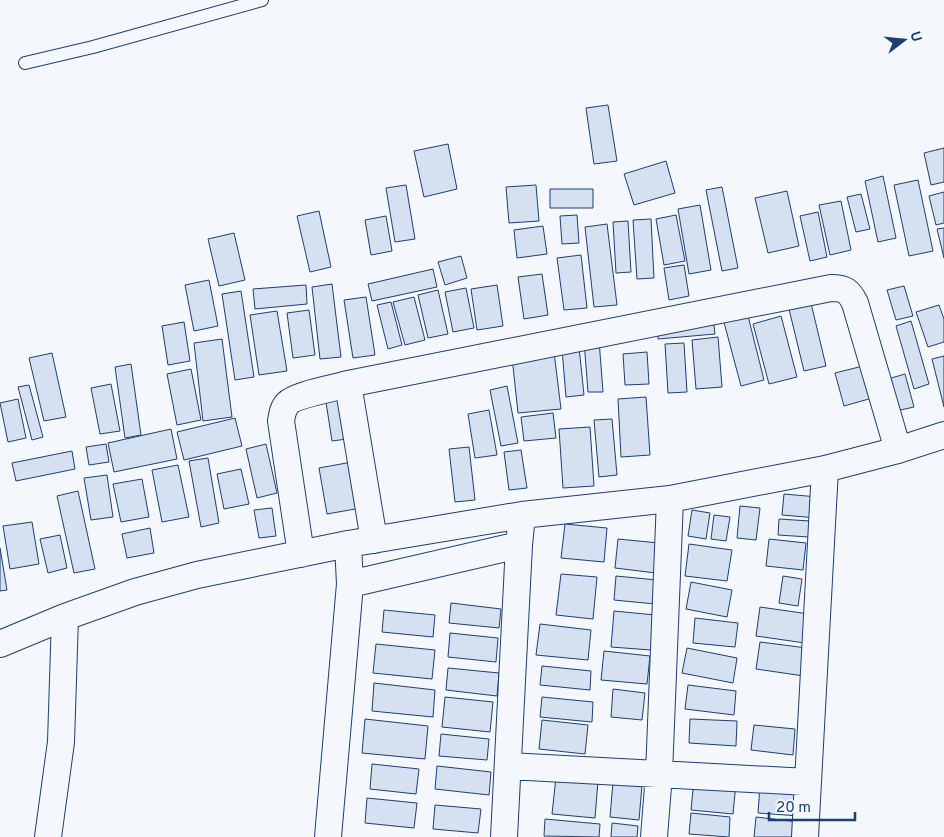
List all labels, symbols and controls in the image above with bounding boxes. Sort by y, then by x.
north arrow [879,15,929,65]
text: U [906,30,925,44]
scale bar [769,790,855,822]
text: 20 m [776,799,811,818]

